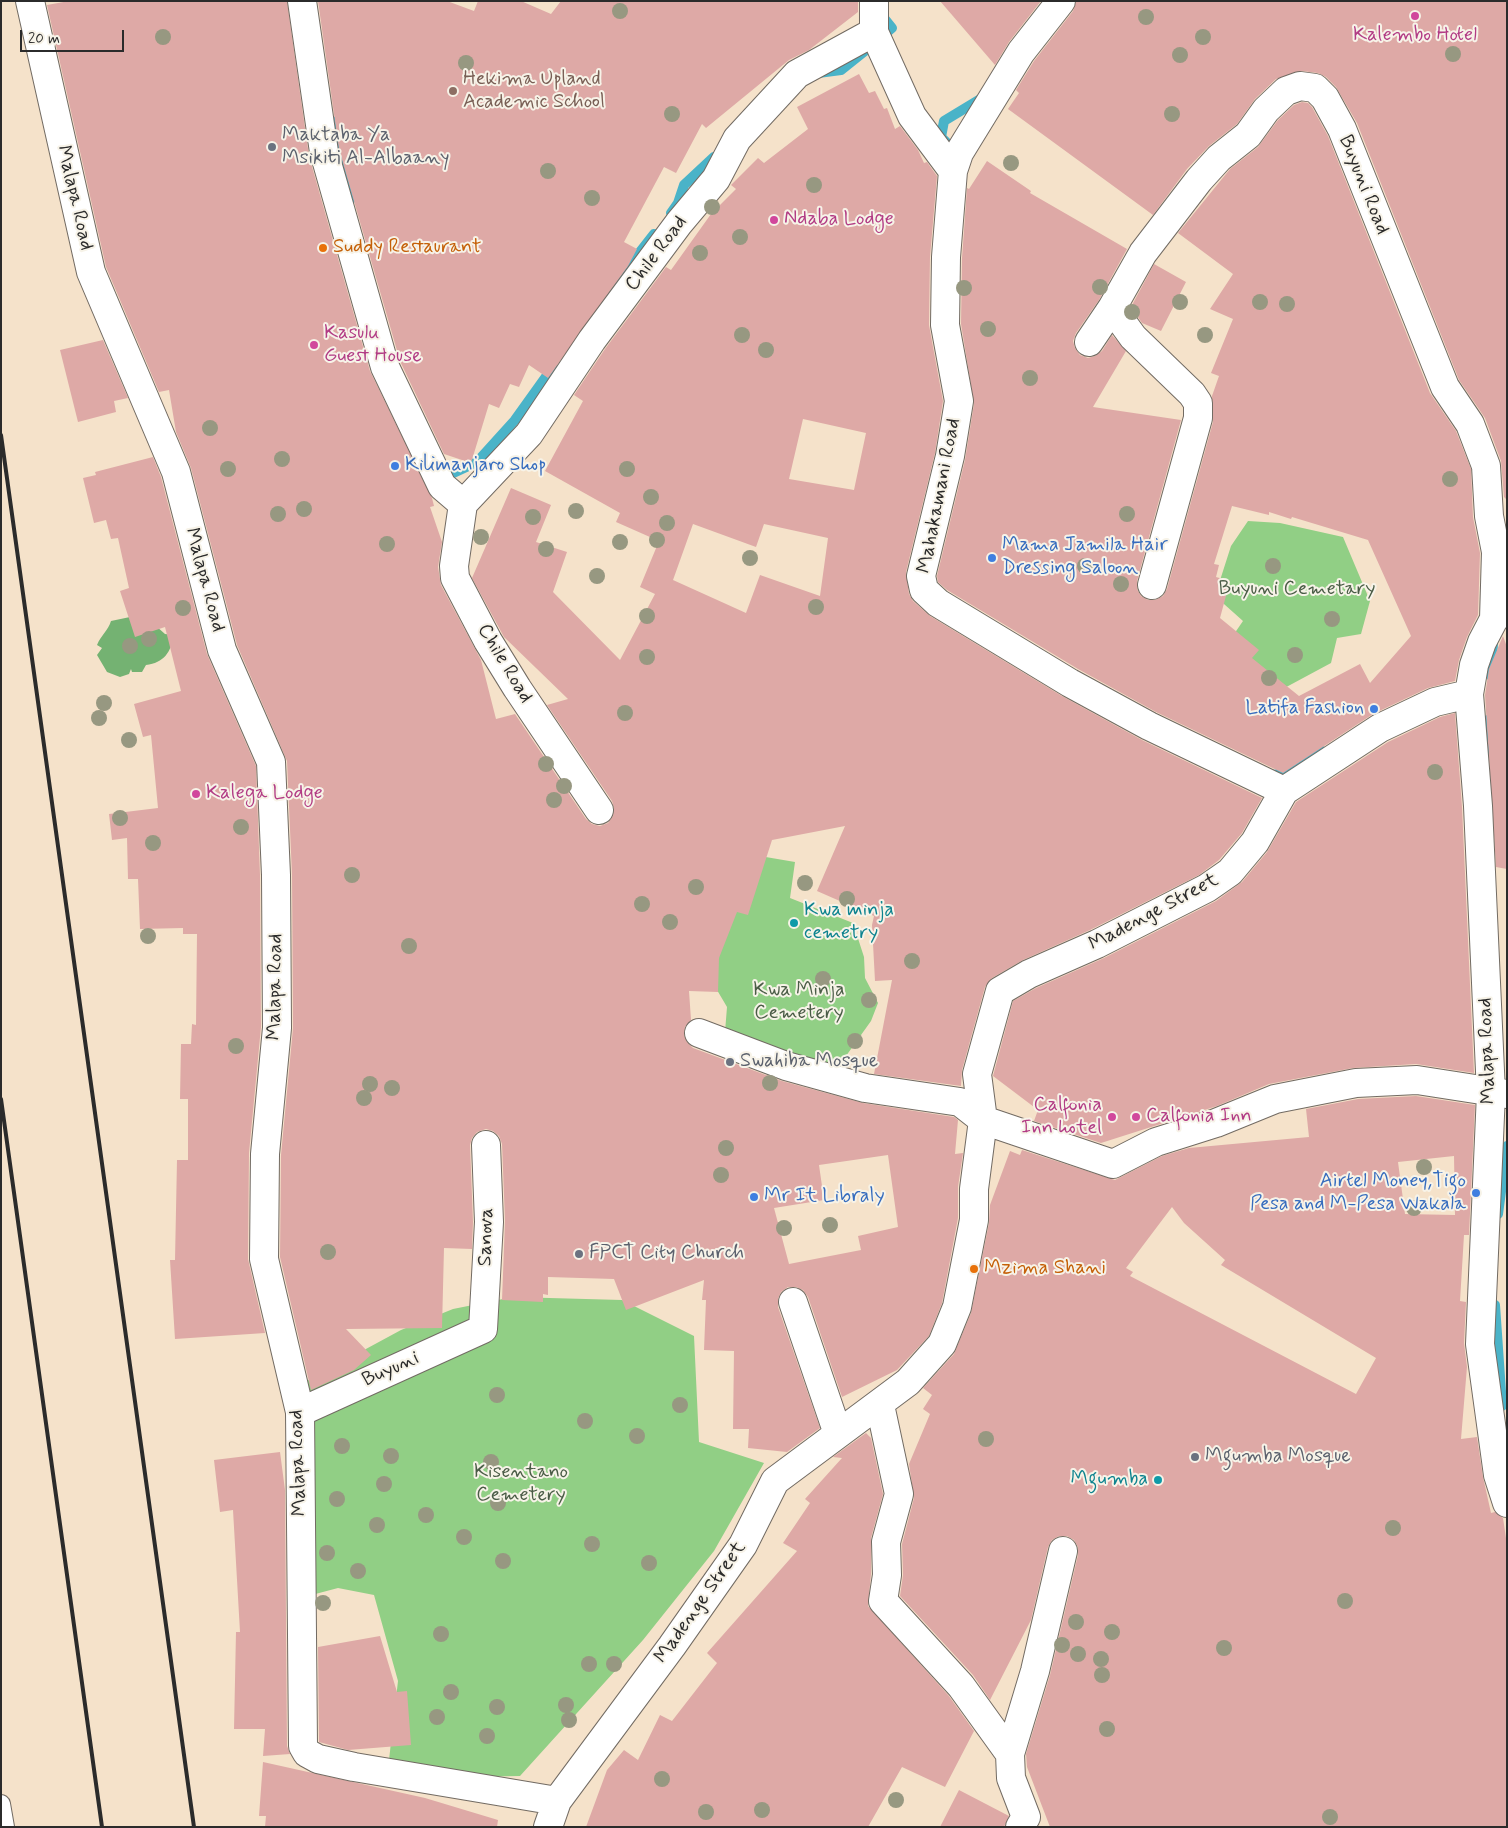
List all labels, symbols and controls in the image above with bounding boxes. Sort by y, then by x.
marker: Kalembo Hotel [1409,10,1421,22]
scale bar [22,20,126,52]
place label: Kalembo Hotel [1353,24,1477,48]
text: 20 m [28,29,60,49]
place label: Hekima Upland Academic School [463,68,605,115]
marker: Hekima Upland Academic School [447,85,459,97]
place label: Maktaba Ya Msikiti Al-Albaany [282,124,450,171]
street label: Buyuni Road [1332,132,1394,238]
marker: Maktaba Ya Msikiti Al-Albaany [266,141,278,153]
street label: Malapa Road [50,143,98,253]
place label: Ndaba Lodge [784,208,894,232]
street label: Chile Road [621,212,693,296]
marker: Ndaba Lodge [768,214,780,226]
place label: Suddy Restaurant [333,236,481,260]
marker: Suddy Restaurant [317,242,329,254]
place label: Kasulu Guest House [324,322,422,369]
marker: Kasulu Guest House [308,339,320,351]
street label: Mahakamani Road [913,416,967,576]
place label: Kilimanjaro Shop [405,454,546,478]
marker: Kilimanjaro Shop [389,460,401,472]
street label: Malapa Road [179,525,229,635]
place label: Mama Jamila Hair Dressing Saloon [1002,534,1168,581]
marker: Mama Jamila Hair Dressing Saloon [986,552,998,564]
park label: Buyuni Cemetary [1219,578,1375,602]
street label: Chile Road [471,620,537,708]
place label: Latifa Fashion [1245,697,1364,721]
marker: Latifa Fashion [1368,703,1380,715]
place label: Kalega Lodge [206,782,323,806]
marker: Kalega Lodge [190,788,202,800]
street label: Madenge Street [1085,869,1223,957]
place label: Kwa minja cemetry [804,899,894,946]
marker: Kwa minja cemetry [788,917,800,929]
street label: Malapa Road [263,933,289,1041]
park label: Kwa Minja Cemetery [753,979,845,1026]
street label: Malapa Road [1474,997,1502,1105]
place label: Swahiba Mosque [740,1050,878,1074]
marker: Swahiba Mosque [724,1056,736,1068]
place label: Calfonia Inn hotel [1021,1094,1102,1141]
place label: Calfonia Inn [1146,1105,1252,1129]
marker: Calfonia Inn hotel [1106,1111,1118,1123]
marker: Calfonia Inn [1130,1111,1142,1123]
place label: Airtel Money,Tigo Pesa and M-Pesa Wakala [1250,1170,1466,1217]
place label: Mr It Libraly [764,1185,885,1209]
marker: Airtel Money,Tigo Pesa and M-Pesa Wakala [1470,1187,1482,1199]
marker: Mr It Libraly [748,1191,760,1203]
street label: Sanova [474,1207,500,1267]
place label: FPCT City Church [589,1242,744,1266]
marker: FPCT City Church [573,1248,585,1260]
place label: Mzima Shani [984,1257,1106,1281]
marker: Mzima Shani [968,1263,980,1275]
street label: Buyuni [359,1347,423,1393]
street label: Malapa Road [285,1409,313,1517]
place label: Mgumba Mosque [1205,1445,1351,1469]
marker: Mgumba Mosque [1189,1451,1201,1463]
park label: Kisentano Cemetery [474,1461,568,1508]
place label: Mgumba [1071,1468,1148,1492]
marker: Mgumba [1152,1474,1164,1486]
street label: Madenge Street [650,1537,752,1669]

